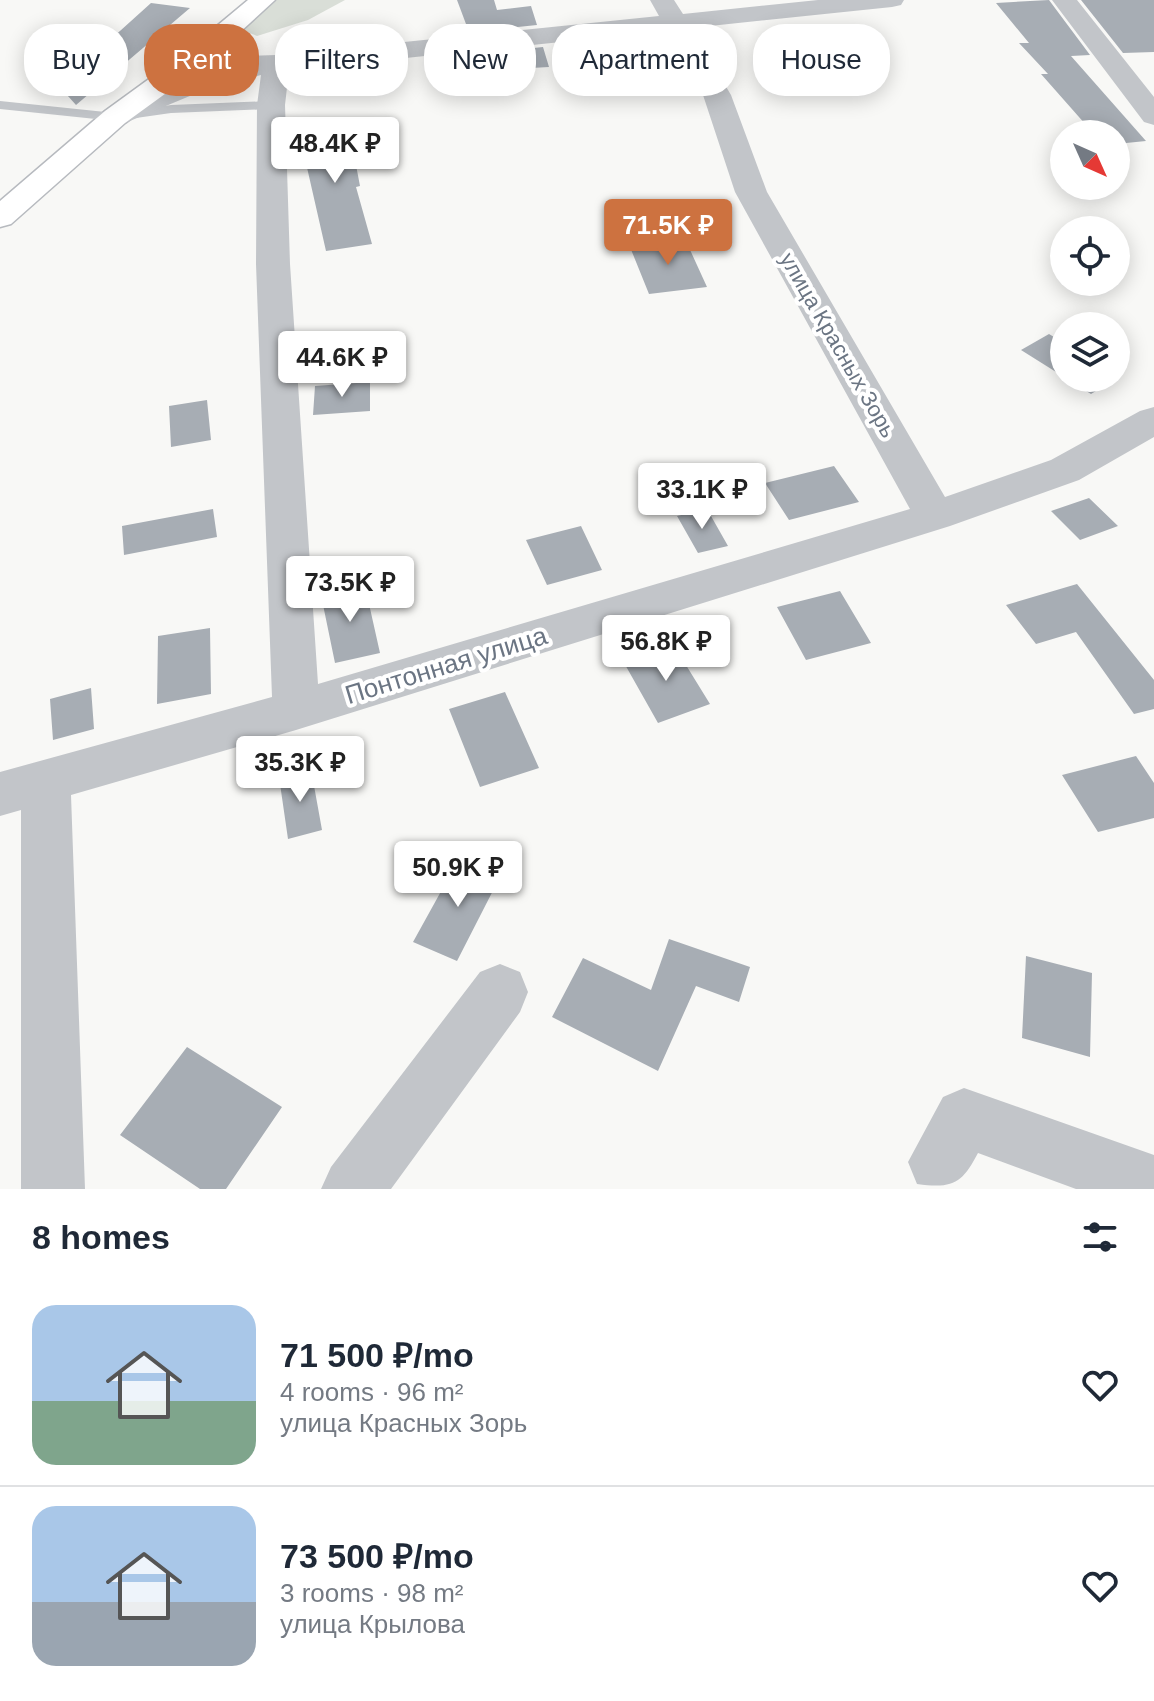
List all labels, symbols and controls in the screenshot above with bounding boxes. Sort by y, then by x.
chip: Buy [24,24,128,96]
chip: Rent [144,24,259,96]
chip: Filters [275,24,408,96]
chip: New [424,24,536,96]
chip: Apartment [552,24,737,96]
chip: House [753,24,890,96]
pin: 48.4K ₽ [261,117,409,185]
north arrow [1050,120,1130,200]
map controls [1050,120,1130,392]
text: 48.4K ₽ [289,128,381,158]
pin: 71.5K ₽ [594,199,742,267]
text: 71.5K ₽ [622,210,714,240]
button: locate [1050,216,1130,296]
street label: улица Красных Зорь [775,248,901,442]
button: layers [1050,312,1130,392]
pin: 44.6K ₽ [268,331,416,399]
text: 44.6K ₽ [296,342,388,372]
pin: 33.1K ₽ [628,463,776,531]
text: 33.1K ₽ [656,474,748,504]
pin: 73.5K ₽ [276,556,424,624]
text: 73.5K ₽ [304,567,396,597]
pin: 56.8K ₽ [592,615,740,683]
street label: Понтонная улица [341,620,551,710]
text: 56.8K ₽ [620,626,712,656]
pin: 35.3K ₽ [226,736,374,804]
text: 35.3K ₽ [254,747,346,777]
pin: 50.9K ₽ [384,841,532,909]
text: 50.9K ₽ [412,852,504,882]
icon: filters [1078,1215,1122,1259]
text: 8 homes [32,1218,170,1256]
text: 71 500 ₽/mo [280,1336,474,1374]
icon: home [96,1337,192,1433]
icon: heart [1078,1363,1122,1407]
text: 4 rooms · 96 m² [280,1377,464,1407]
text: улица Красных Зорь [280,1408,527,1438]
text: 73 500 ₽/mo [280,1537,474,1575]
icon: home [96,1538,192,1634]
icon: heart [1078,1564,1122,1608]
text: 3 rooms · 98 m² [280,1578,464,1608]
text: улица Крылова [280,1609,465,1639]

